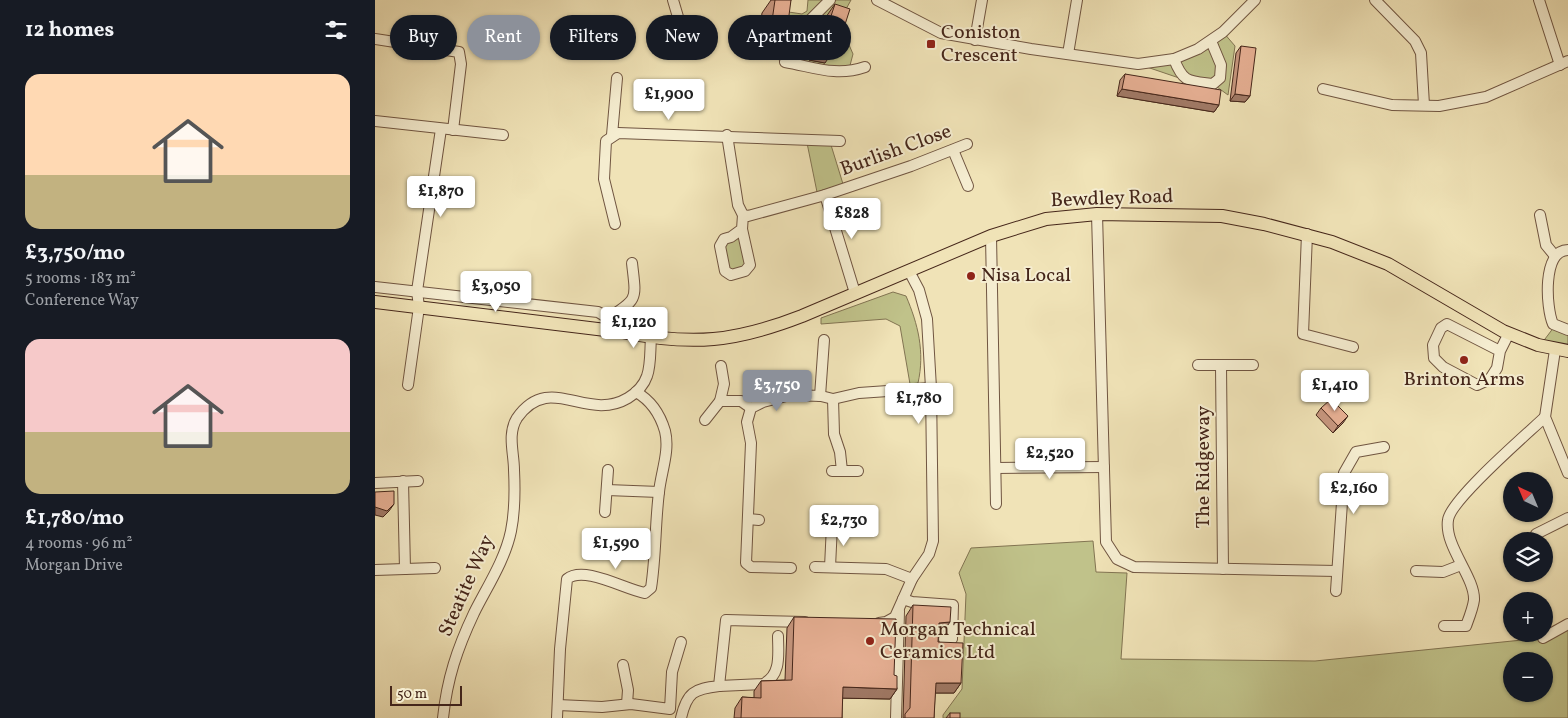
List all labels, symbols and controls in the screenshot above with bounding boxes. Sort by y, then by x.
chip: Buy [390,15,457,60]
chip: Rent [467,15,540,60]
chip: Filters [550,15,636,60]
chip: New [646,15,718,60]
chip: Apartment [728,15,851,60]
text: 12 homes [25,16,114,45]
icon: filters [322,16,350,44]
place label: Coniston Crescent [941,19,1021,70]
marker: Coniston Crescent [925,38,937,50]
pin: £1,900 [628,78,710,121]
text: £1,900 [644,84,694,106]
icon: home [143,106,233,196]
street label: Burlish Close [837,118,955,184]
pin: £1,870 [400,176,482,218]
text: £1,870 [418,181,464,203]
street label: Bewdley Road [1050,183,1174,215]
pin: £828 [822,198,882,240]
text: £828 [835,203,869,225]
text: £3,750/mo [25,239,125,268]
place label: Nisa Local [981,262,1071,290]
text: 5 rooms · 183 m² [25,268,136,290]
pin: £3,050 [455,270,537,313]
marker: Nisa Local [965,270,977,282]
text: £3,050 [471,276,521,298]
text: Conference Way [25,290,139,312]
pin: £1,120 [593,306,675,349]
text: £1,120 [612,312,656,334]
marker: Brinton Arms [1458,354,1470,366]
place label: Brinton Arms [1404,366,1524,394]
pin: £3,750 [736,370,818,412]
pin: £1,410 [1294,370,1376,412]
icon: home [143,371,233,461]
text: £3,750 [754,375,800,397]
text: £1,410 [1312,375,1358,397]
pin: £1,780 [878,382,960,425]
text: £1,780 [896,388,942,410]
street label: The Ridgeway [1190,405,1218,528]
pin: £2,520 [1009,438,1091,480]
text: £2,520 [1026,443,1074,465]
pin: £2,160 [1313,472,1395,515]
north arrow [1503,472,1553,522]
map controls [1503,472,1553,702]
text: £2,160 [1330,478,1378,500]
text: £1,780/mo [25,504,124,533]
pin: £2,730 [803,504,885,547]
text: £2,730 [821,510,867,532]
pin: £1,590 [575,528,657,570]
street label: Steatite Way [432,531,502,641]
button: layers [1503,532,1553,582]
text: 4 rooms · 96 m² [25,533,132,555]
text: £1,590 [593,533,639,555]
text: Morgan Drive [25,555,123,577]
button: + [1503,592,1553,642]
place label: Morgan Technical Ceramics Ltd [880,616,1036,667]
marker: Morgan Technical Ceramics Ltd [864,635,876,647]
button: − [1503,652,1553,702]
scale bar [390,683,463,706]
text: 50 m [397,685,427,704]

